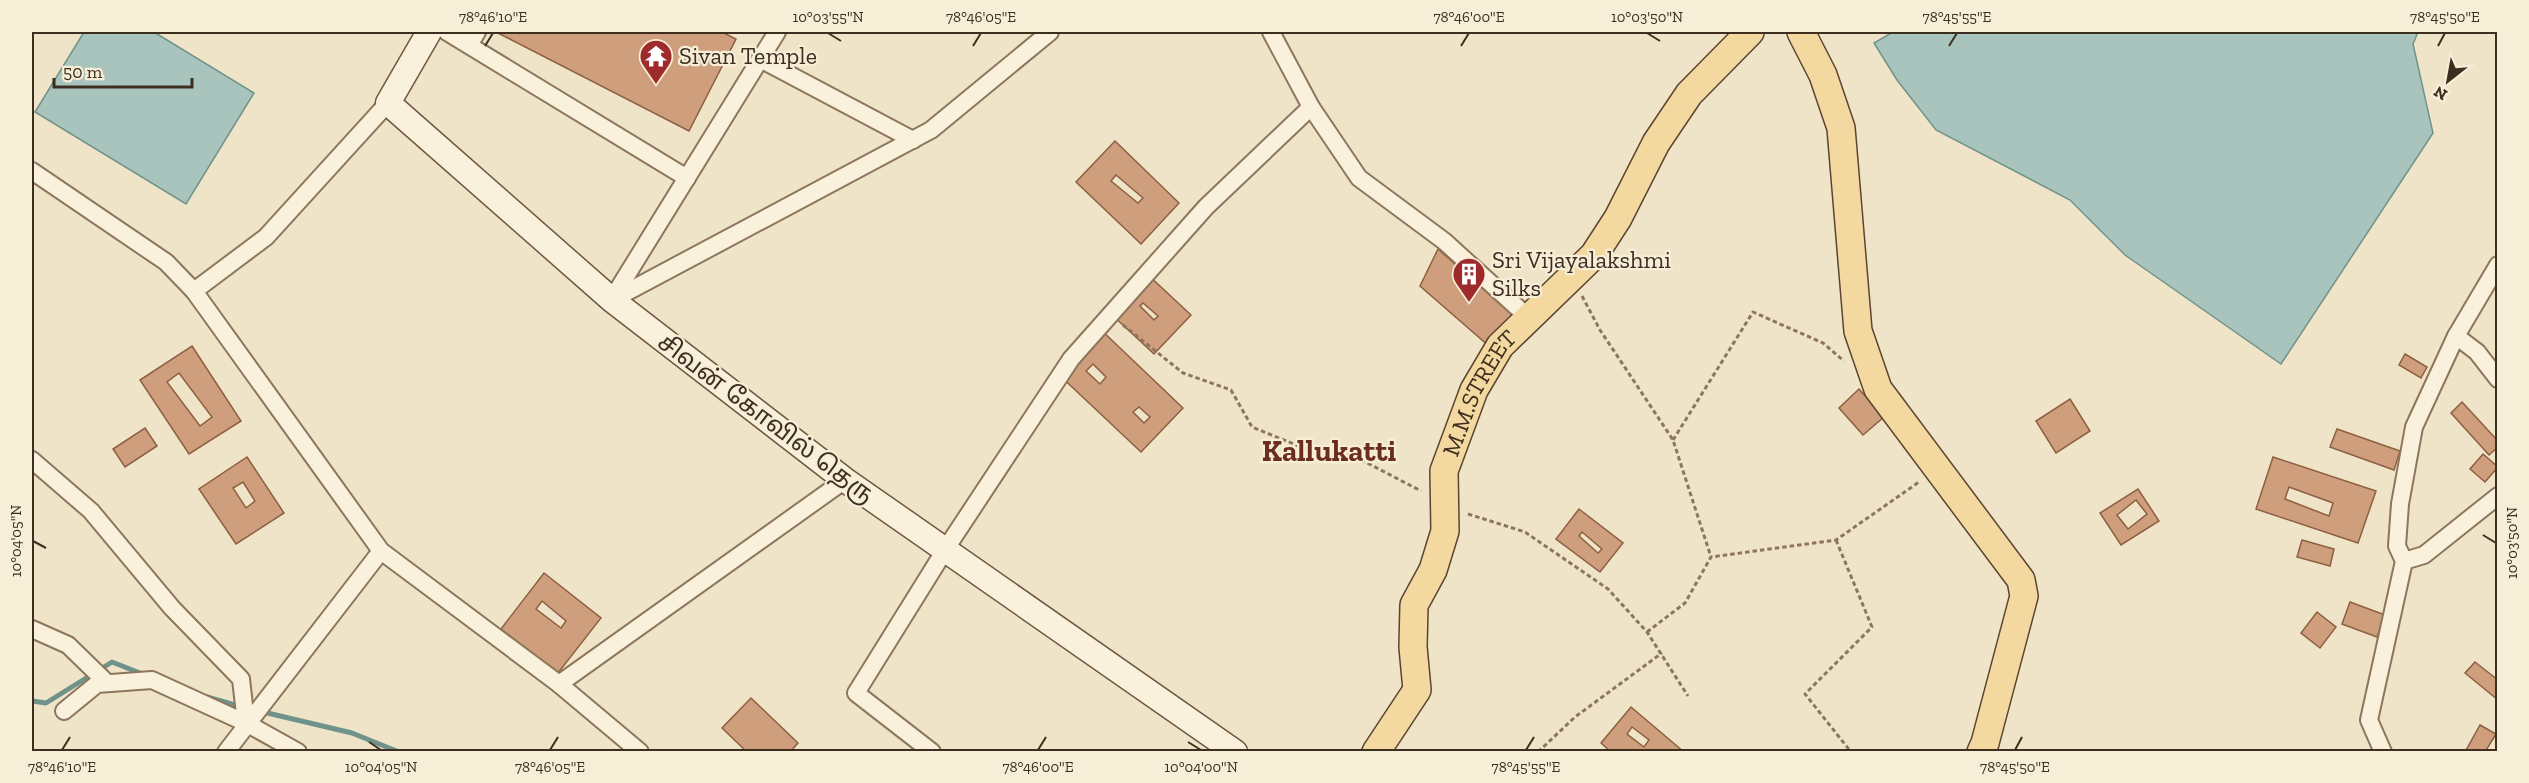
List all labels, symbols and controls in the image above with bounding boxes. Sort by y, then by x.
text: 78°46'10"E [459,8,527,26]
text: 10°03'55"N [792,8,864,26]
text: 78°46'05"E [946,8,1016,26]
text: 78°46'00"E [1433,8,1505,26]
text: 10°03'50"N [1611,8,1683,26]
text: 78°45'55"E [1923,8,1992,26]
text: 78°45'50"E [2410,8,2480,26]
temple icon: Sivan Temple [638,38,674,85]
place label: Sivan Temple [679,41,817,70]
scale bar [54,51,192,89]
north arrow [2418,51,2478,111]
text: 50 m [63,61,103,83]
text: N [2430,82,2451,105]
place label: Sri Vijayalakshmi Silks [1492,245,1671,302]
building icon: Sri Vijayalakshmi Silks [1451,256,1487,303]
street label: M.M.STREET [1436,323,1522,460]
street label: சிவன் கோவில் தெரு [651,327,880,510]
district label: Kallukatti [1262,433,1396,469]
text: 10°04'05"N [7,505,25,577]
text: 10°03'50"N [2503,507,2521,579]
text: 78°46'10"E [28,758,96,776]
text: 10°04'05"N [345,758,417,776]
text: 78°46'05"E [515,758,585,776]
text: 78°46'00"E [1002,758,1074,776]
text: 10°04'00"N [1164,758,1238,776]
text: 78°45'55"E [1492,758,1561,776]
text: 78°45'50"E [1980,758,2050,776]

